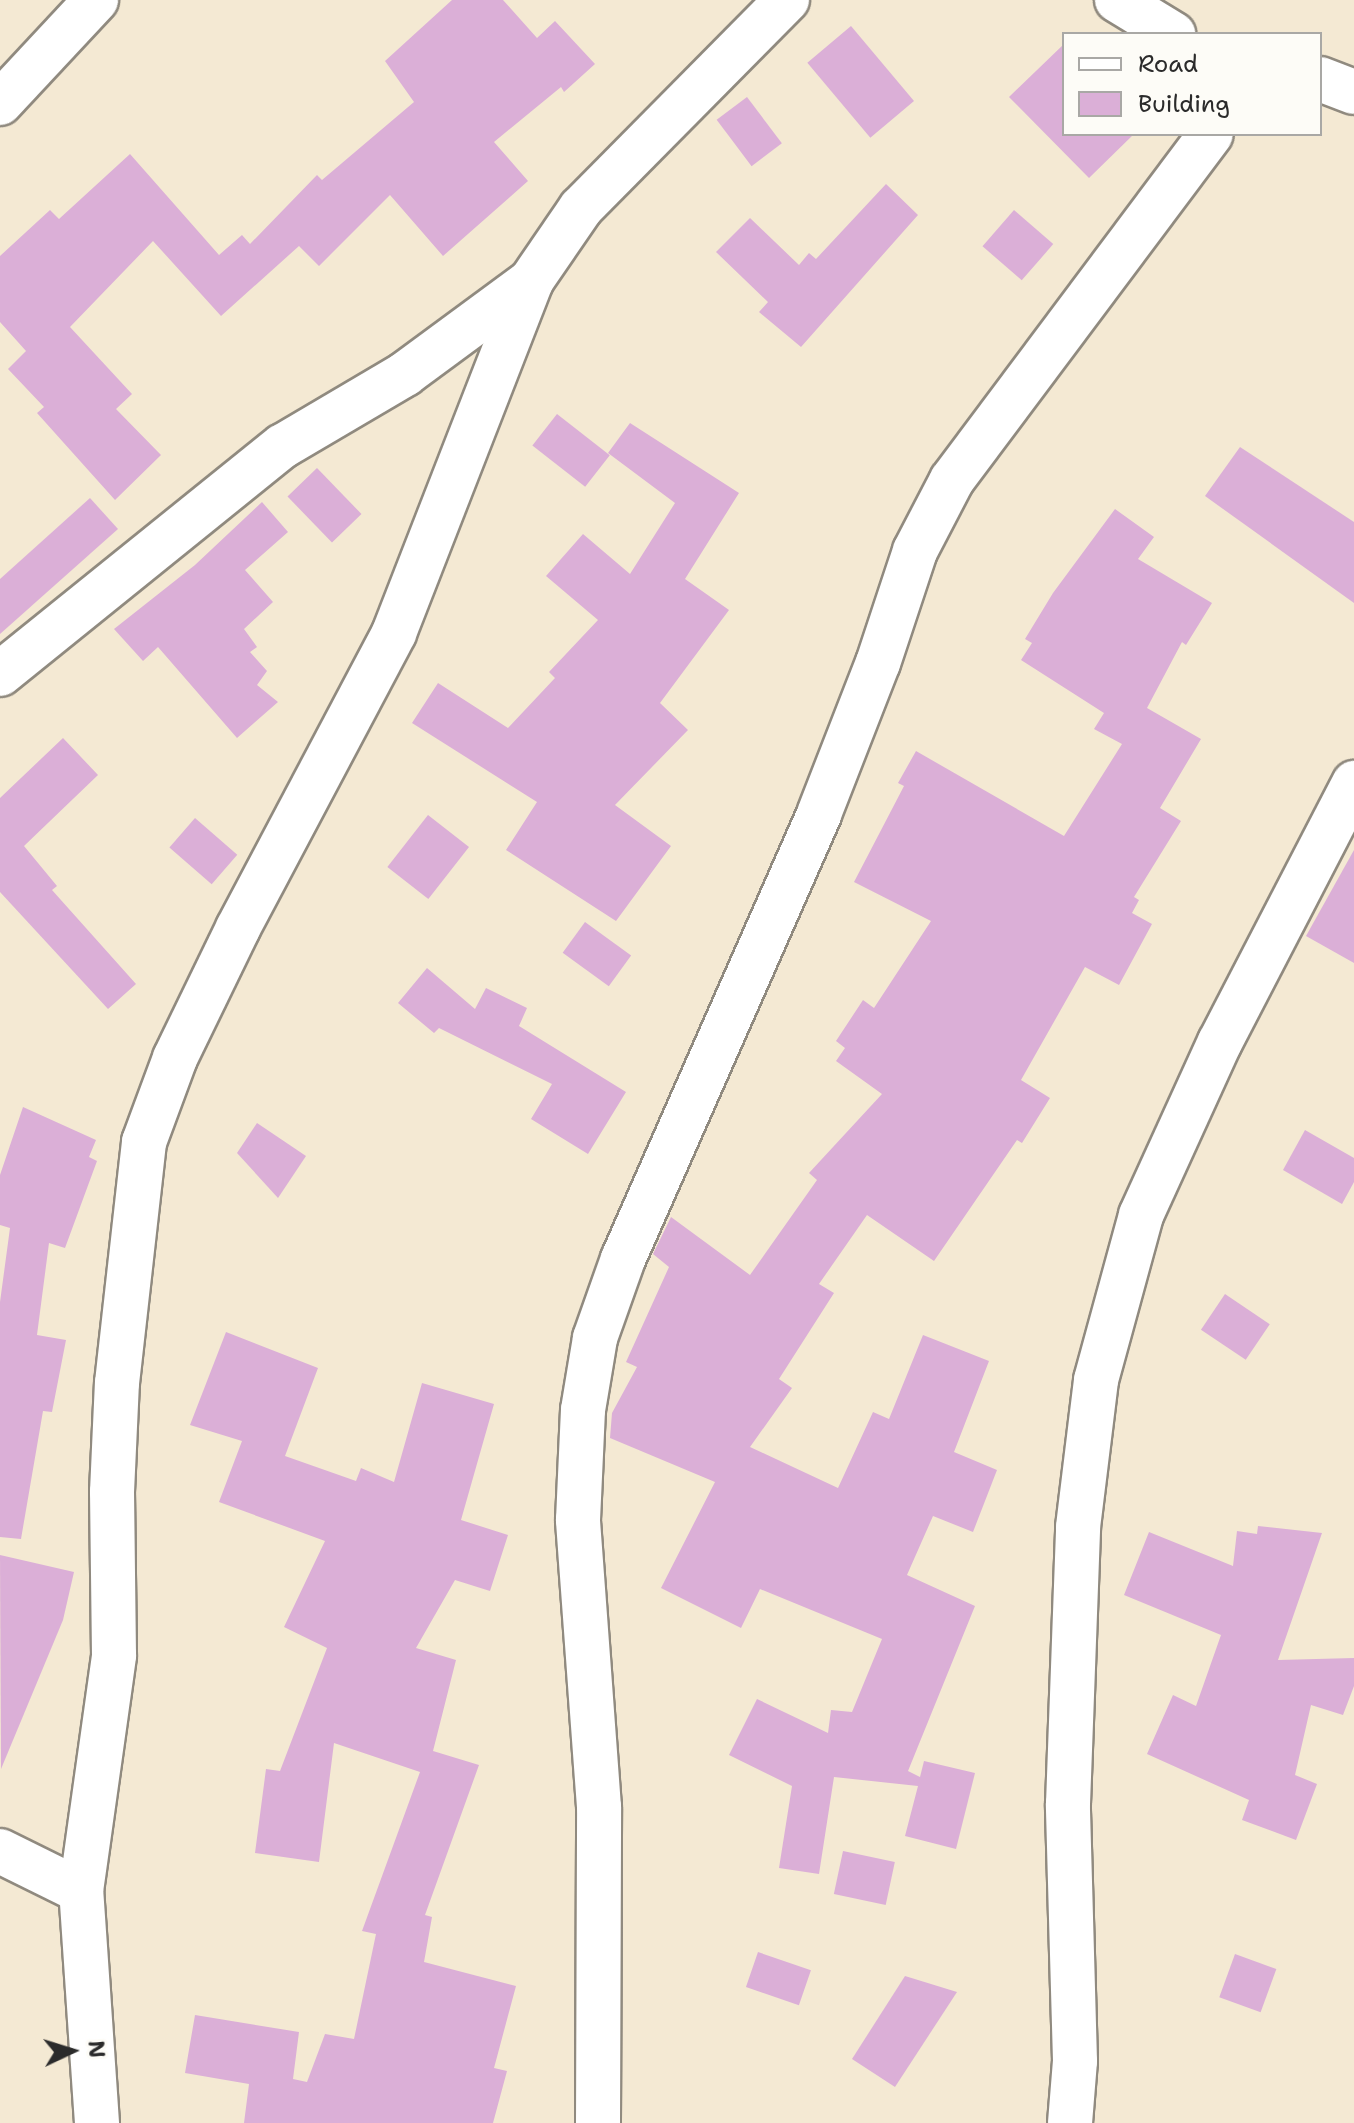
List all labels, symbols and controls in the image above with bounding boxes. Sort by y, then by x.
legend [1062,32,1322,136]
text: Road [1138,48,1198,80]
text: Building [1138,88,1230,120]
north arrow [32,2011,112,2091]
text: N [81,2040,112,2059]

